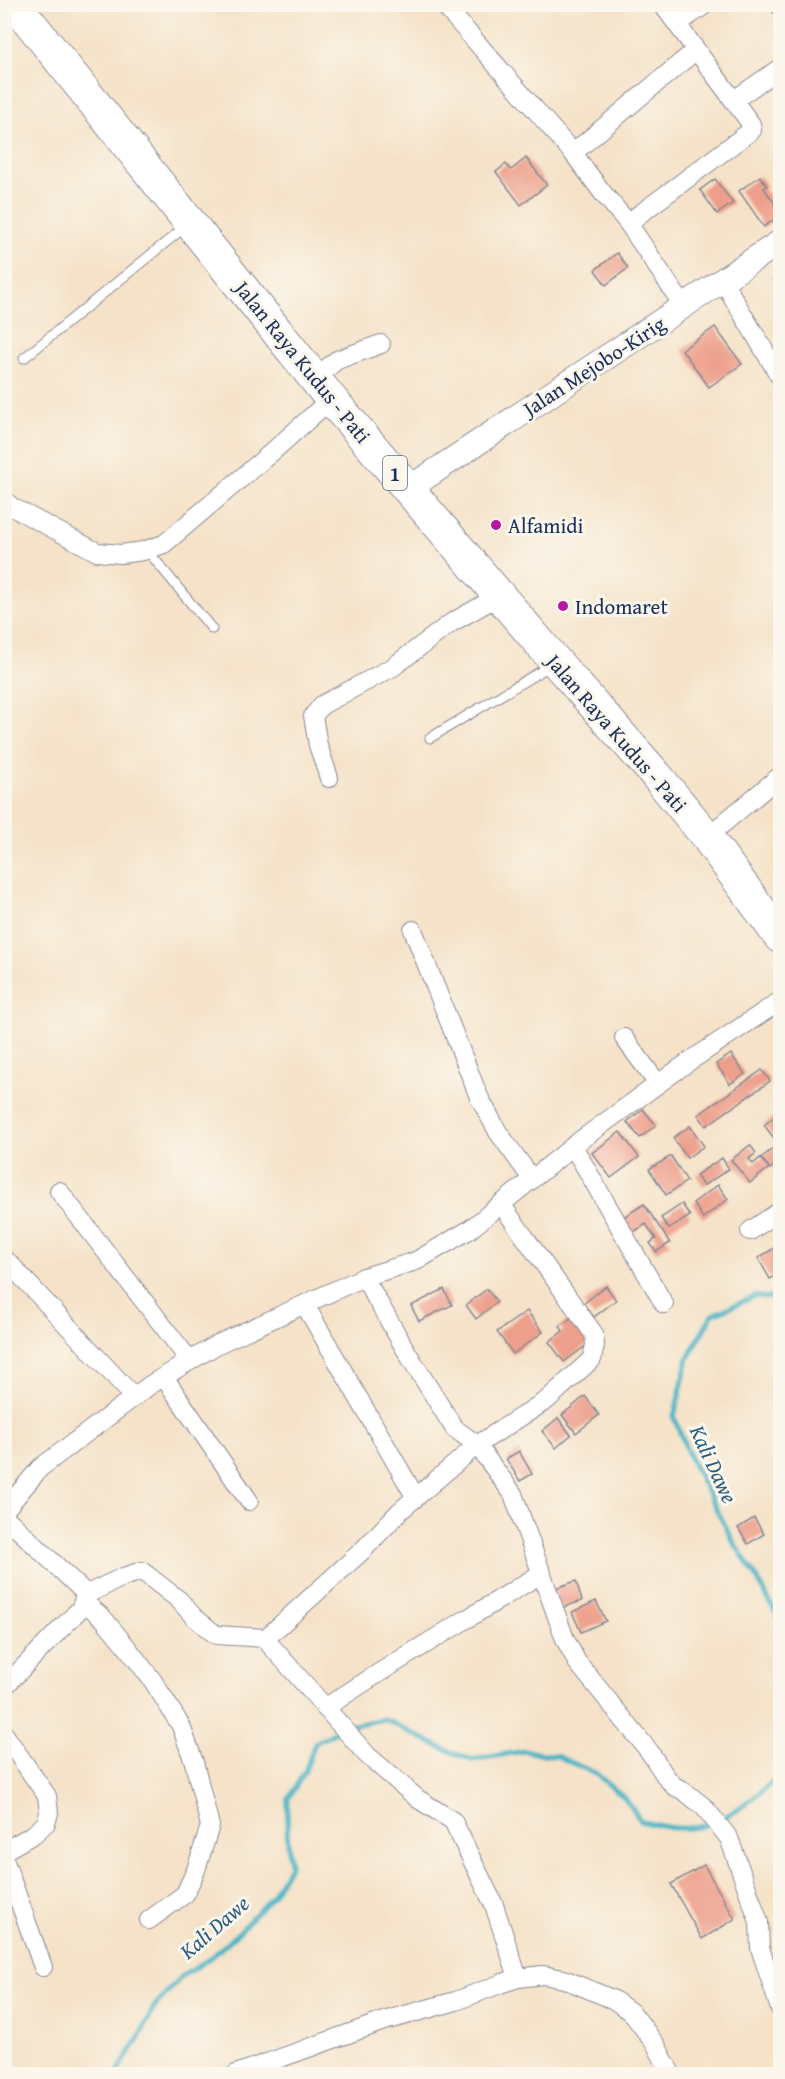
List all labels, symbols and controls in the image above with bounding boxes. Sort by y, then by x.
street label: Jalan Raya Kudus - Pati [226,272,378,450]
street label: Jalan Mejobo-Kirig [514,308,672,425]
road number: 1 [383,456,407,490]
place label: Alfamidi [508,510,584,541]
marker: Alfamidi [489,518,503,532]
place label: Indomaret [575,591,668,622]
marker: Indomaret [556,599,570,613]
street label: Jalan Raya Kudus - Pati [537,645,695,819]
water label: Kali Dawe [682,1419,746,1509]
water label: Kali Dawe [171,1888,256,1967]

